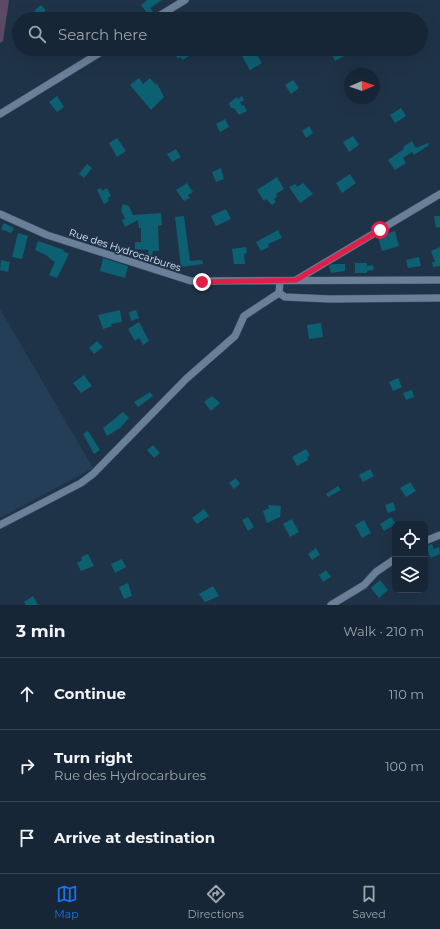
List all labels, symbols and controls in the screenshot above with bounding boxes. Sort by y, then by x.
search box [12,12,428,56]
icon: search [26,23,48,45]
text: Search here [58,25,147,44]
north arrow [344,68,380,104]
route start [371,221,389,239]
street label: Rue des Hydrocarbures [67,226,183,274]
route end [193,273,211,291]
map controls [392,521,428,593]
button: locate [392,521,428,557]
button: layers [392,557,428,593]
text: 3 min [16,621,66,641]
text: Walk · 210 m [343,623,424,639]
icon: ahead [16,683,38,705]
text: Continue [54,684,126,703]
text: 110 m [389,686,424,702]
text: Turn right [54,748,133,767]
icon: right [16,755,38,777]
text: 100 m [385,758,424,774]
text: Rue des Hydrocarbures [54,767,206,783]
icon: arrive [16,827,38,849]
text: Arrive at destination [54,828,215,847]
tab: Map [54,883,79,921]
tab: Directions [188,883,244,921]
tab: Saved [353,883,386,921]

